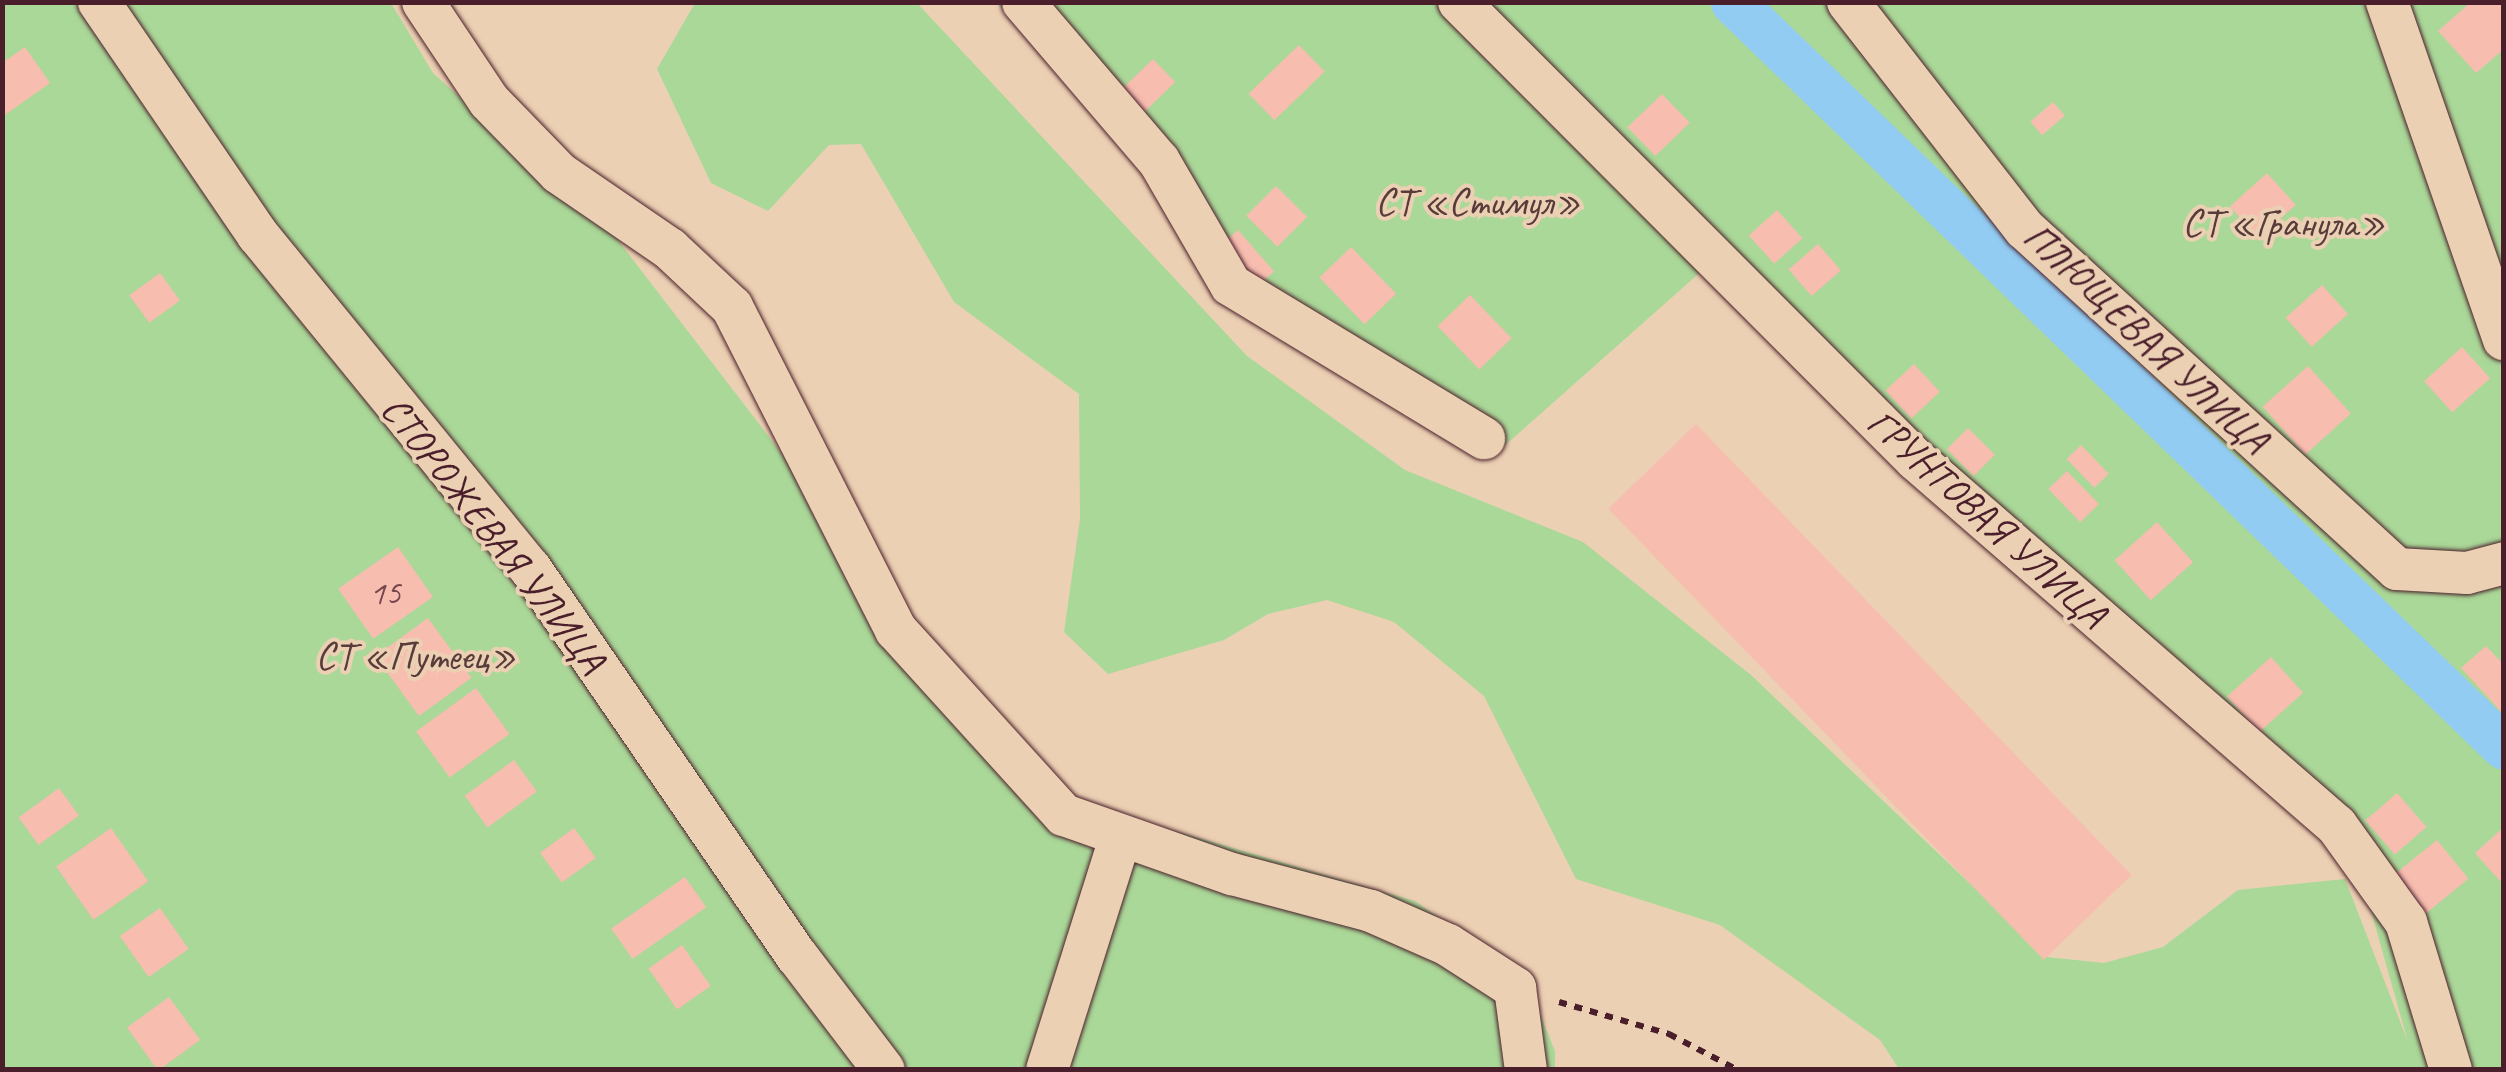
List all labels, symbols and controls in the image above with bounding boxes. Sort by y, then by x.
park label: СТ «Стимул» [1375,178,1581,226]
park label: СТ «Гранула» [2182,199,2386,247]
street label: ПЛЮЩЕВАЯ УЛИЦА [2013,212,2279,464]
street label: СТОРОЖЕВАЯ УЛИЦА [372,387,616,681]
street label: ГРУНТОВАЯ УЛИЦА [1858,399,2116,637]
house number: 15 [369,572,401,614]
park label: СТ «Путеец» [316,632,516,680]

